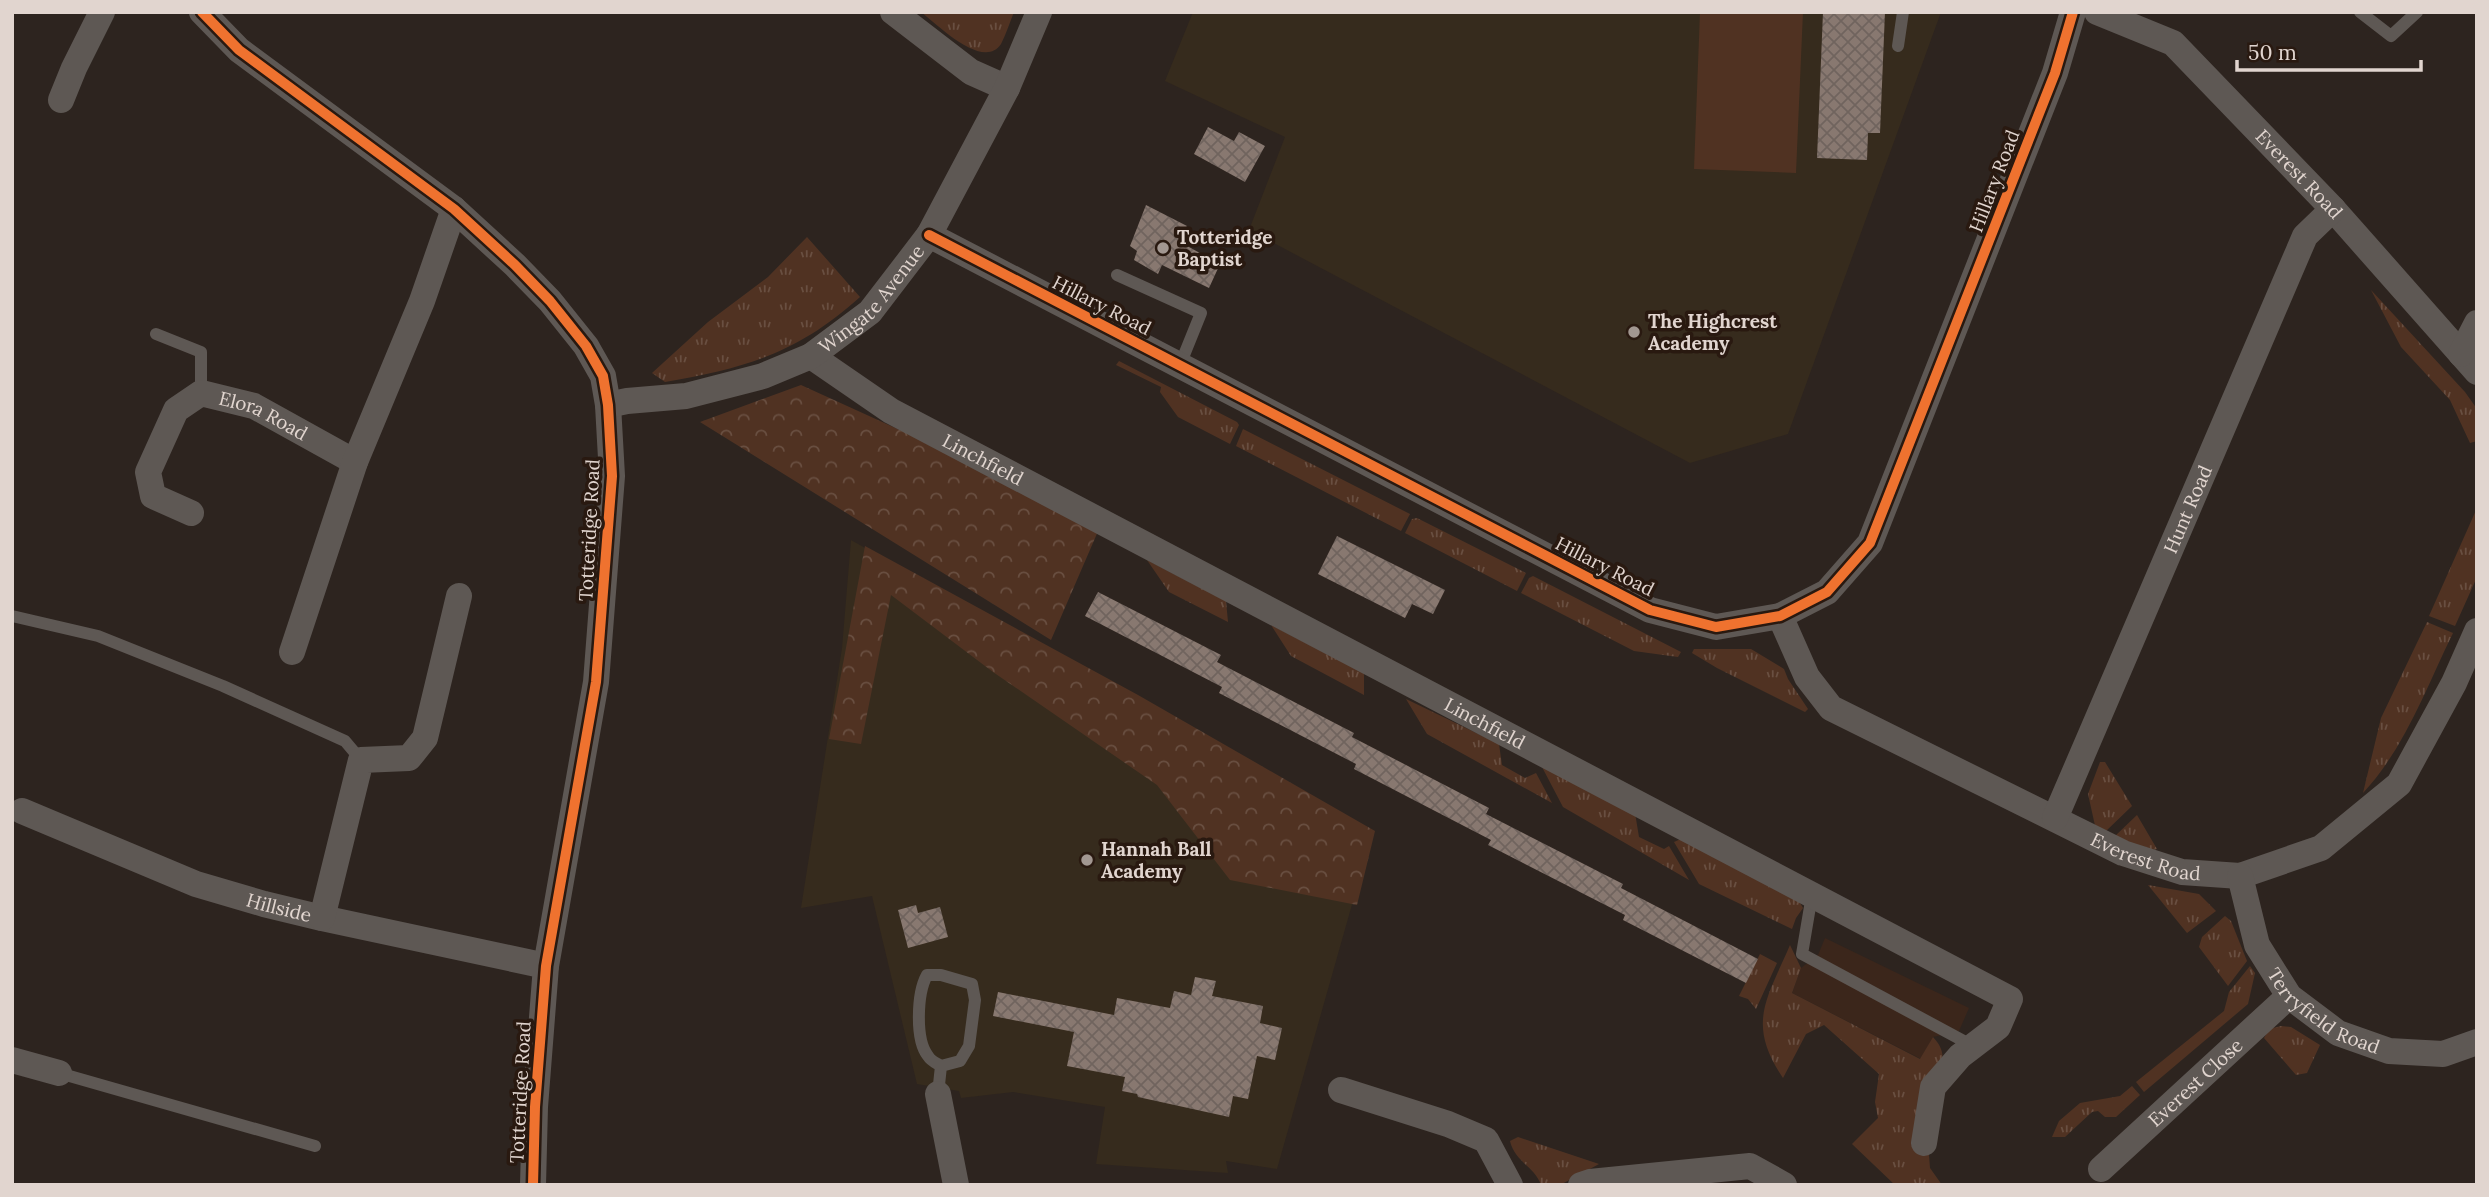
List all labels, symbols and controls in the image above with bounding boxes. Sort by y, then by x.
scale bar [2237,28,2421,72]
text: 50 m [2248,39,2297,66]
street label: Everest Road [2251,124,2348,224]
street label: Hillary Road [1963,126,2025,236]
place label: Totteridge Baptist [1177,225,1272,271]
street label: Wingate Avenue [814,240,929,358]
marker: Totteridge Baptist [1155,240,1171,256]
street label: Hillary Road [1049,270,1155,340]
place label: The Highcrest Academy [1648,309,1778,355]
marker: The Highcrest Academy [1626,324,1642,340]
street label: Elora Road [217,386,312,445]
street label: Linchfield [938,428,1028,490]
street label: Totteridge Road [573,458,605,602]
street label: Hunt Road [2158,462,2217,557]
street label: Hillary Road [1552,531,1658,601]
street label: Linchfield [1440,692,1529,754]
street label: Everest Road [2087,827,2201,885]
place label: Hannah Ball Academy [1101,837,1212,883]
marker: Hannah Ball Academy [1079,852,1095,868]
street label: Hillside [244,887,314,927]
street label: Terryfield Road [2262,963,2383,1059]
street label: Totteridge Road [504,1020,536,1164]
street label: Everest Close [2143,1033,2247,1132]

